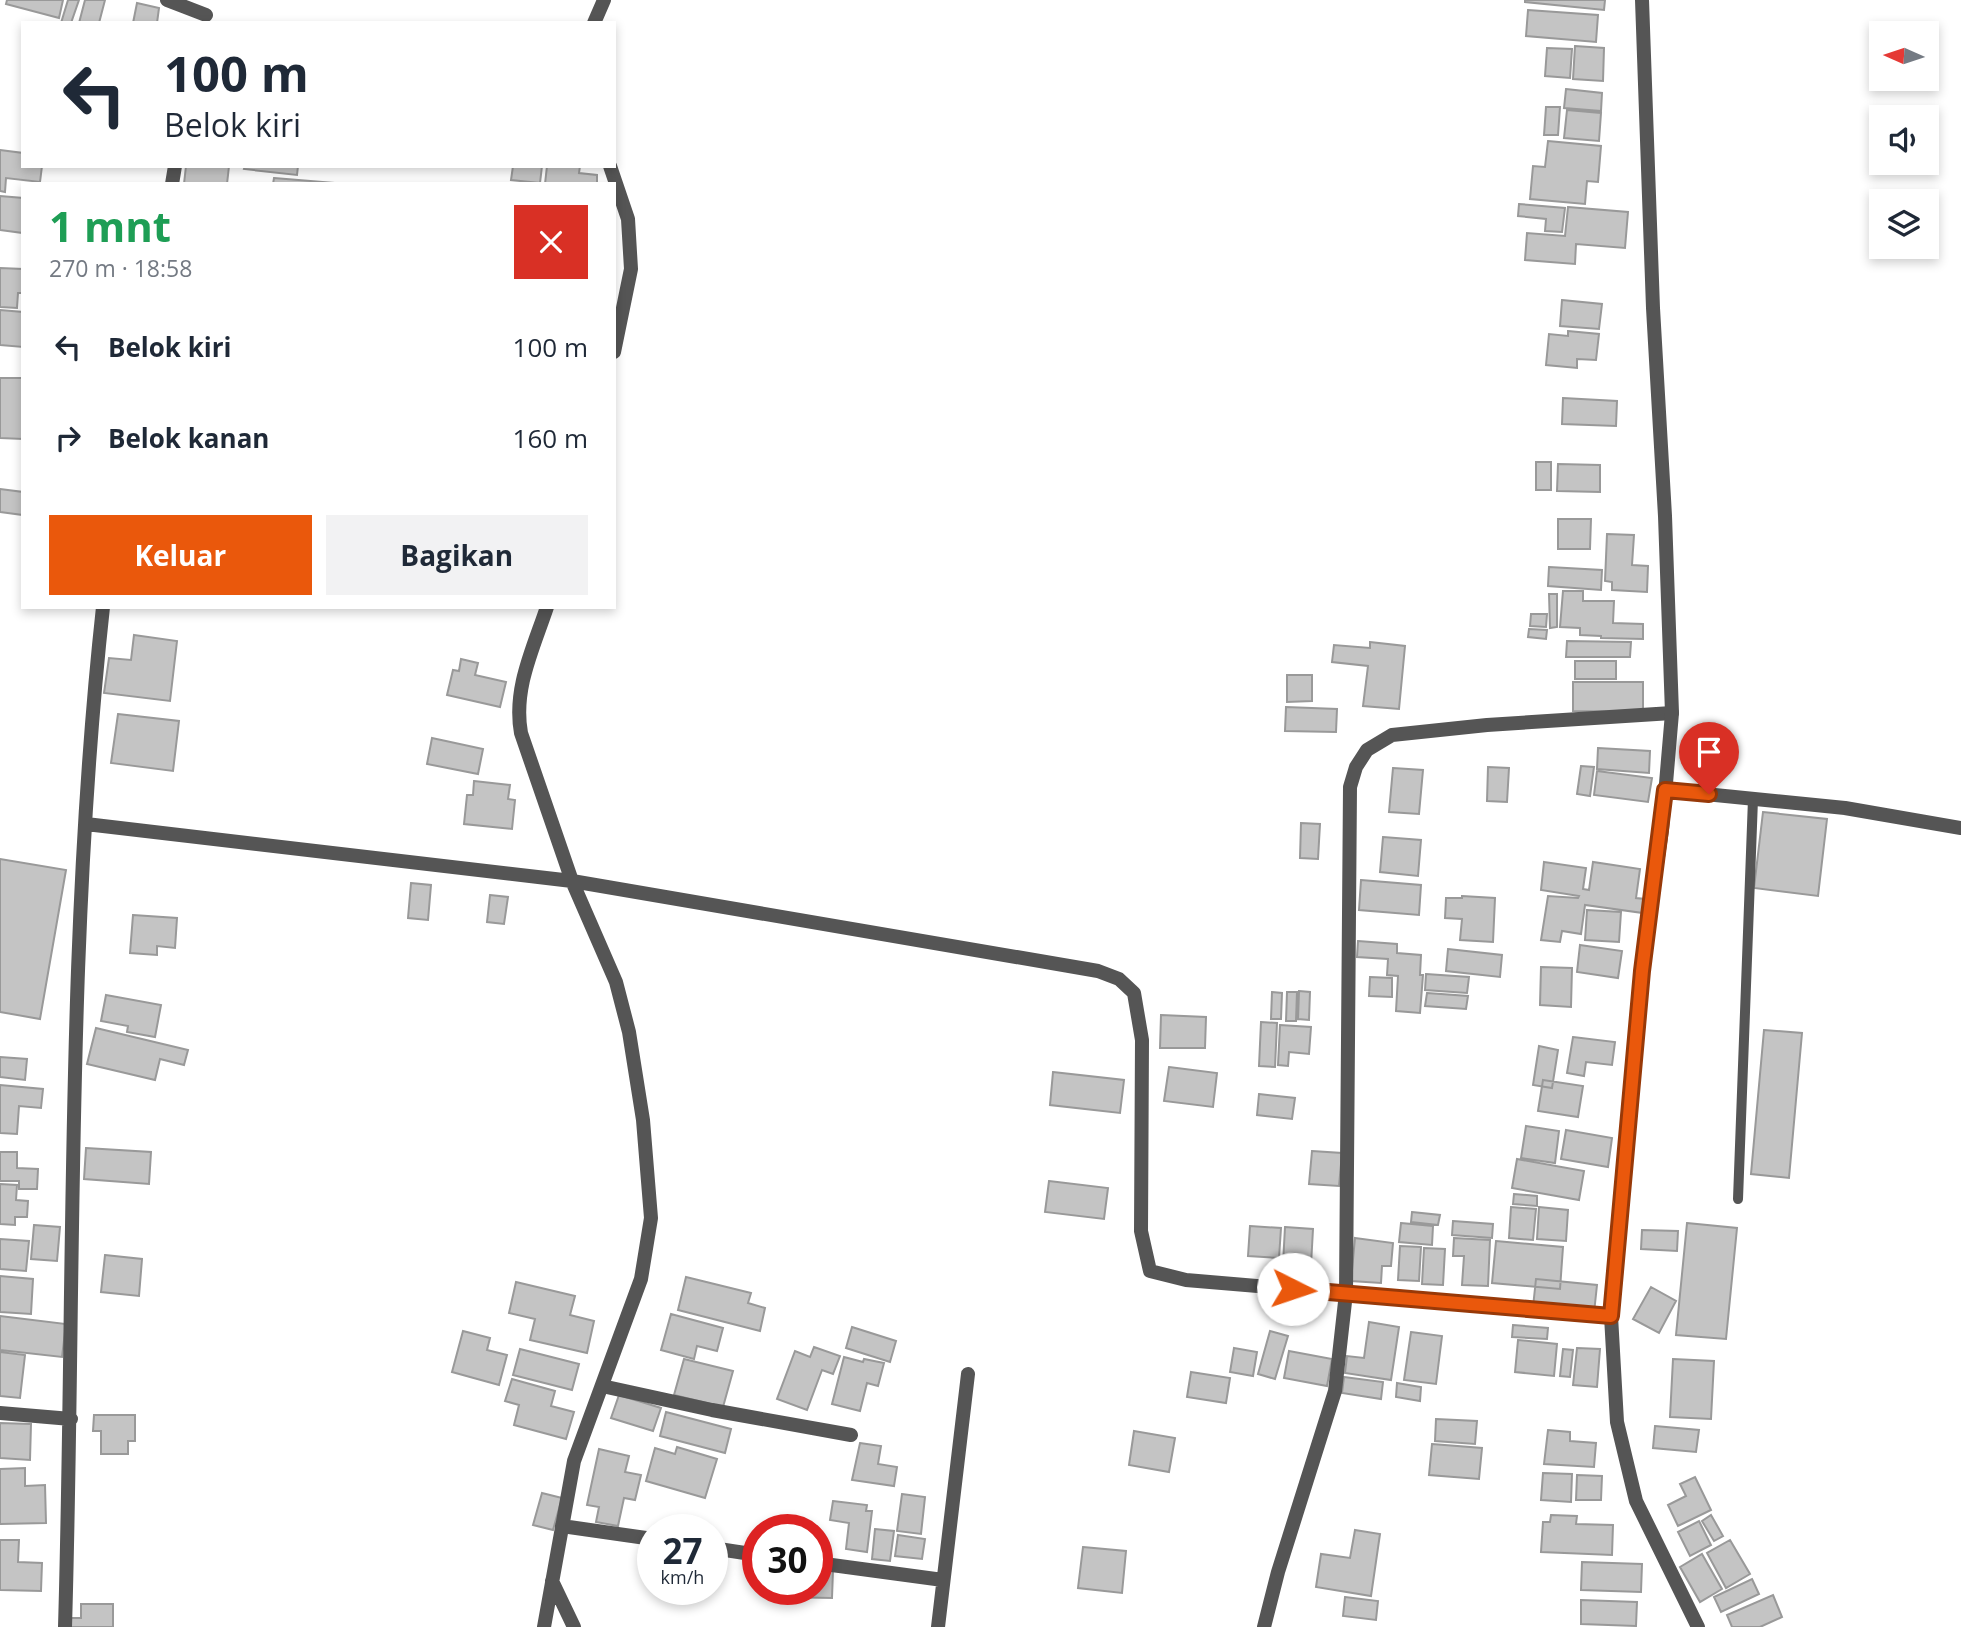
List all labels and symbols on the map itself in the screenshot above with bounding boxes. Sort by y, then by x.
north arrow [1869,21,1939,91]
pin [1679,722,1739,794]
position arrow [1256,1252,1330,1326]
speed limit sign: 30 [742,1514,833,1605]

